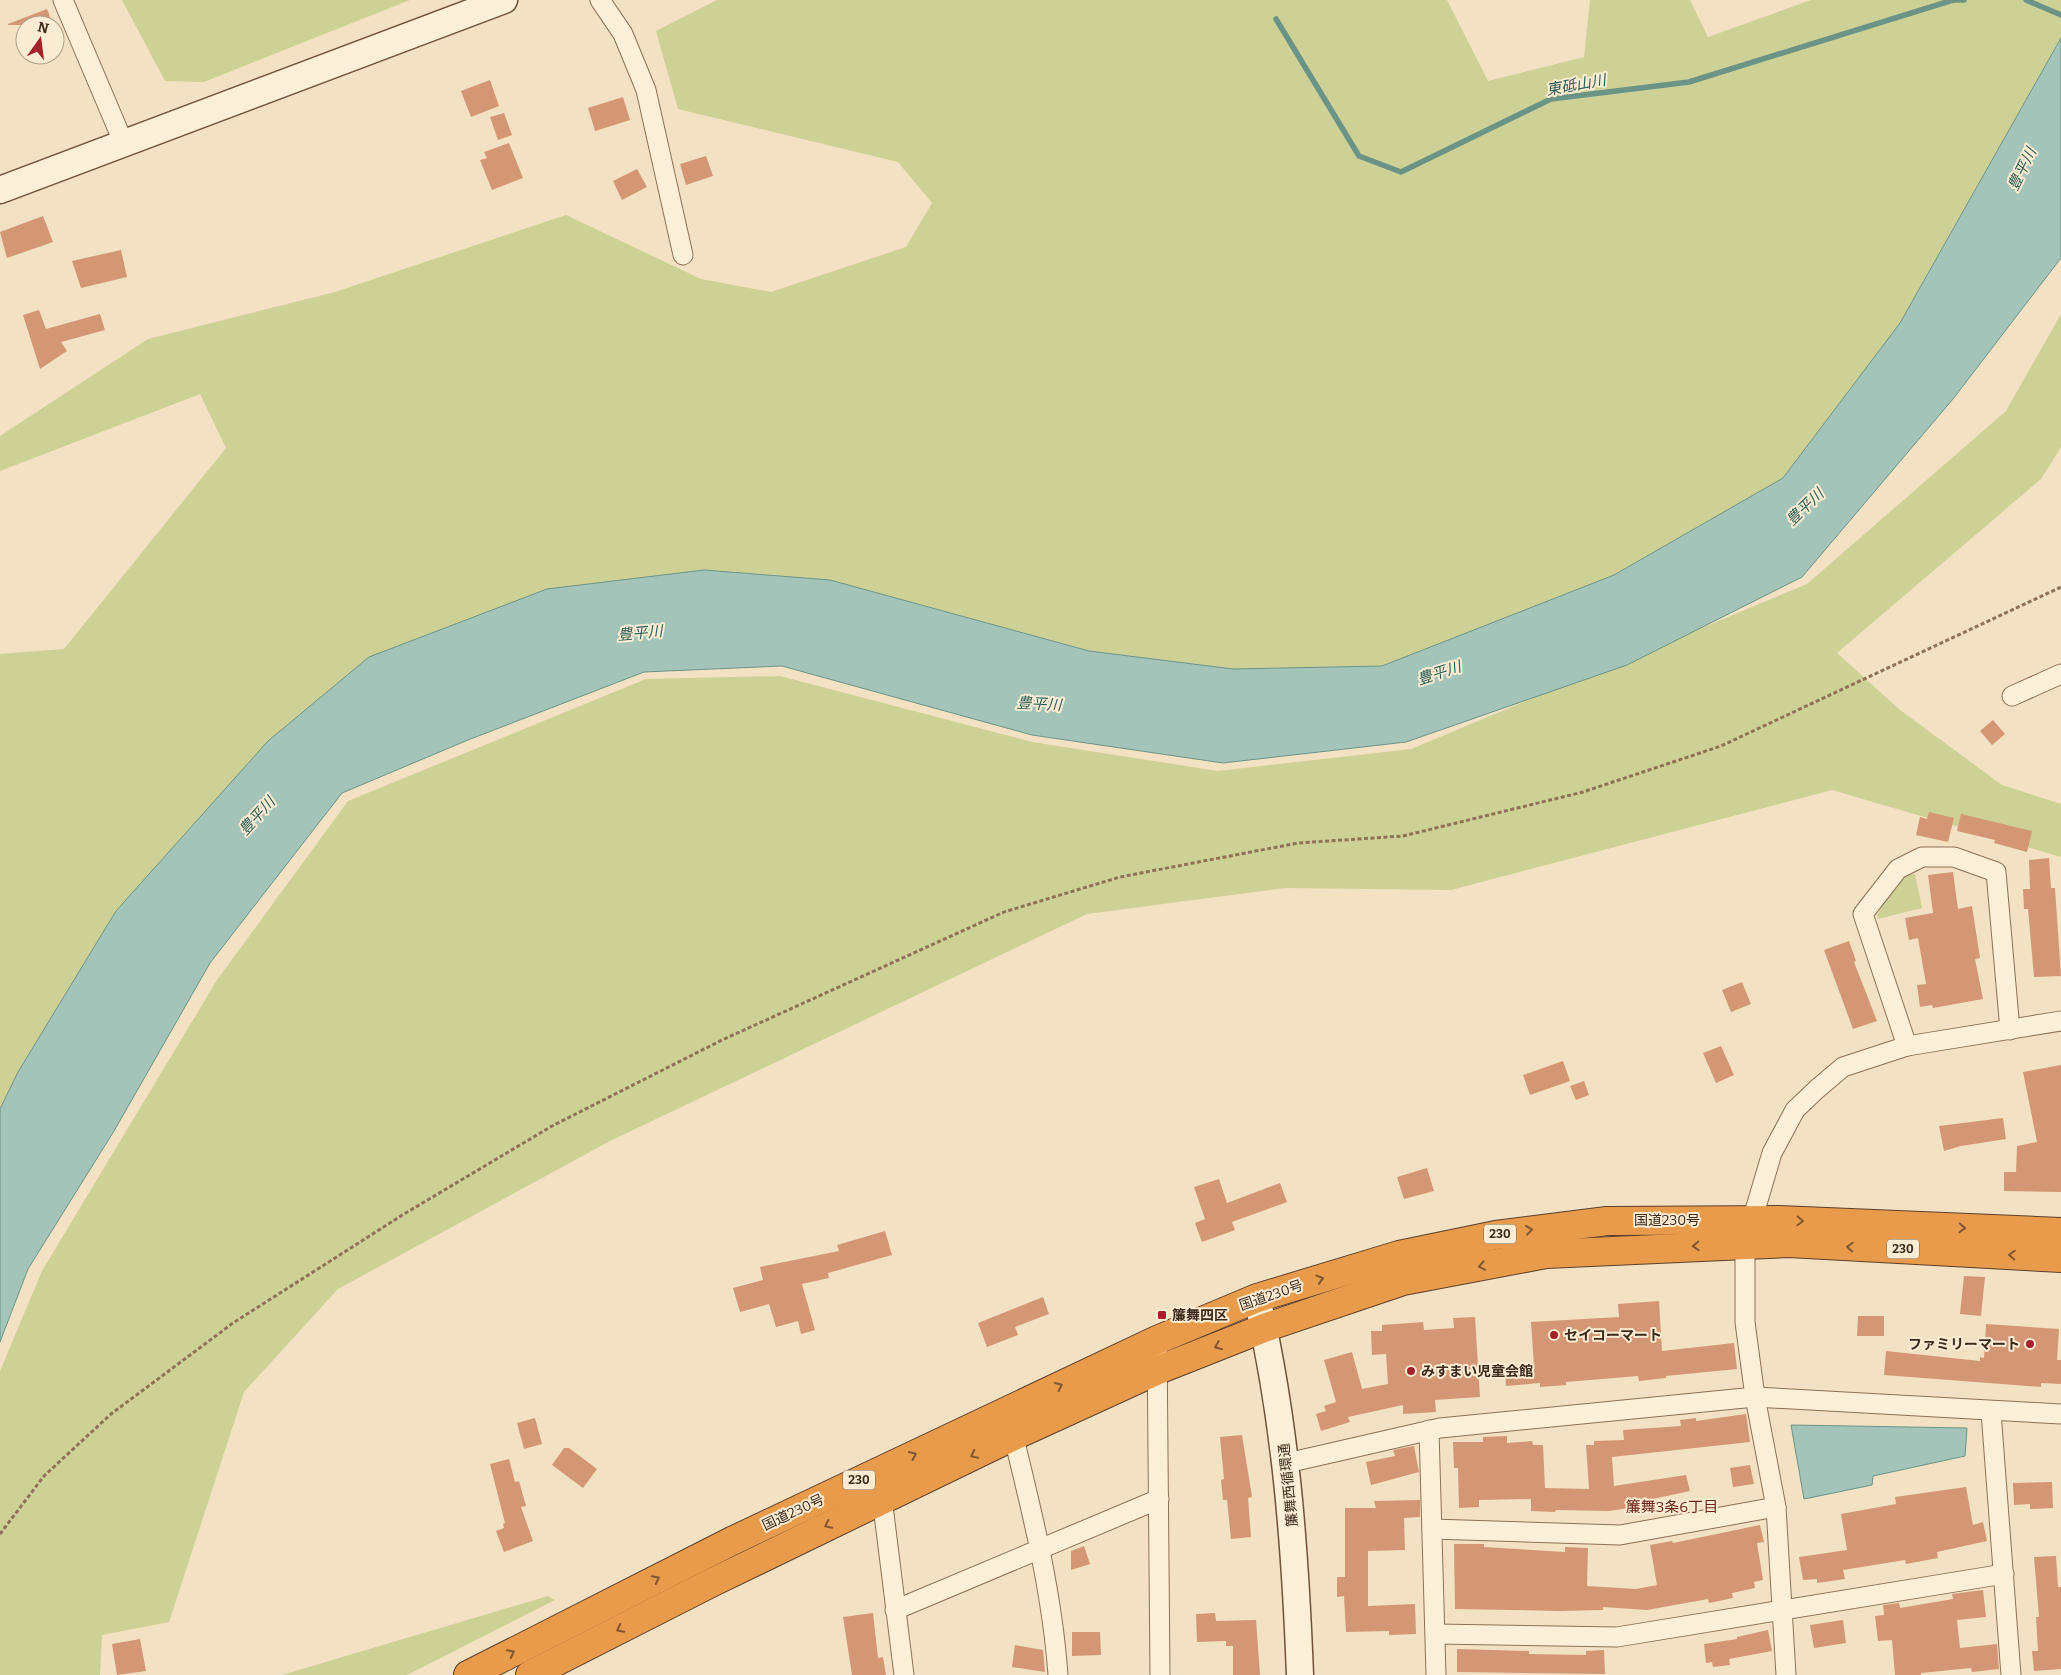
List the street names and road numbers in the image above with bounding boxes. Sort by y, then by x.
street label: 国道230号 [1634,1212,1700,1229]
road number: 230 [1484,1224,1516,1244]
road number: 230 [1887,1240,1919,1258]
street label: 国道230号 [1237,1277,1305,1314]
street label: 簾舞西循環通 [1276,1442,1301,1528]
road number: 230 [843,1470,875,1490]
street label: 国道230号 [759,1491,827,1534]

